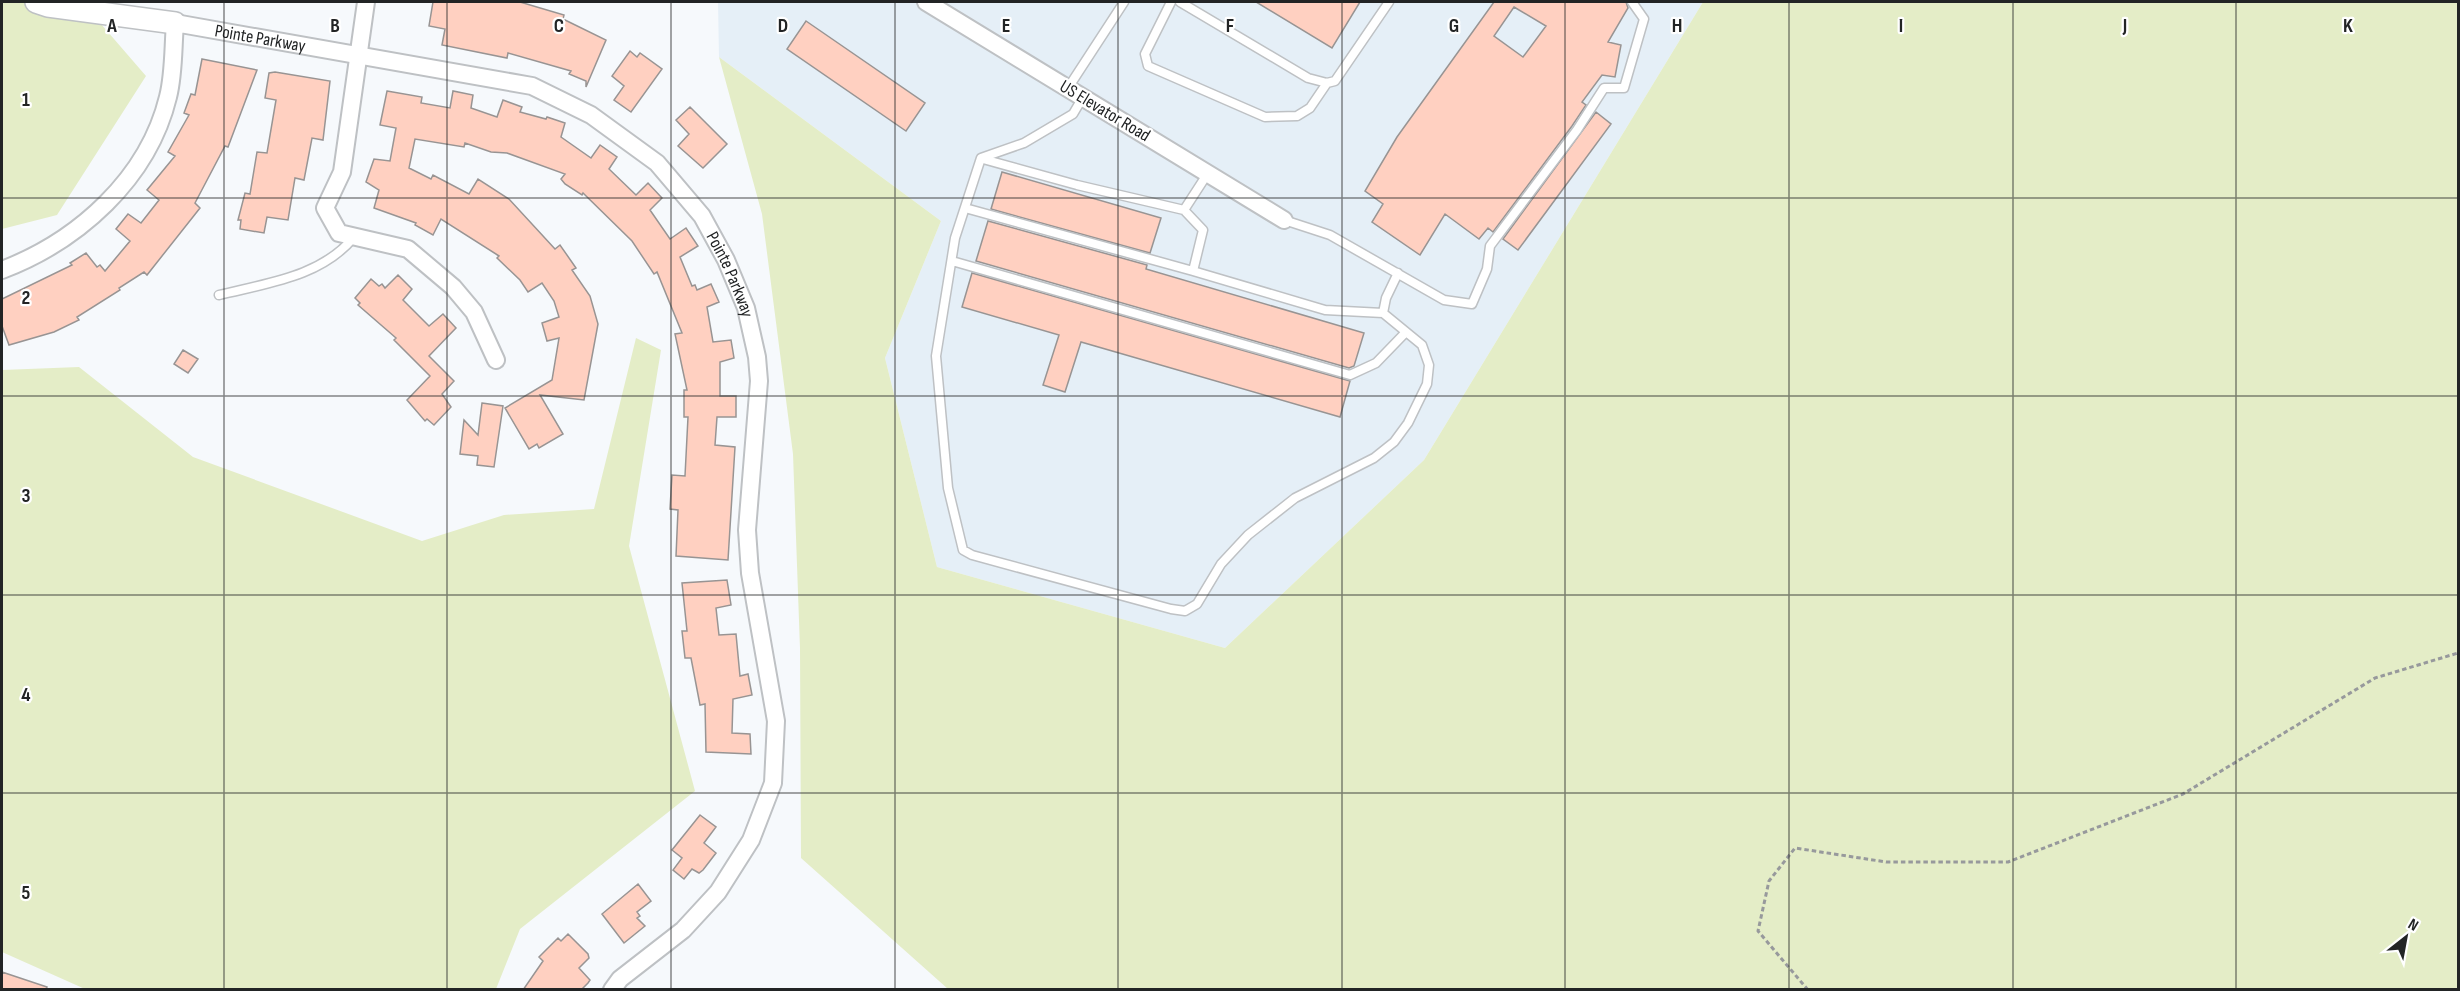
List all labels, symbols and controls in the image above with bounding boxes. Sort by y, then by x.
text: A [106,14,117,38]
text: B [330,14,340,38]
text: C [554,14,564,38]
text: D [778,14,788,38]
text: E [1002,14,1010,38]
text: F [1226,14,1234,38]
text: G [1449,14,1459,38]
text: H [1672,14,1682,38]
text: I [1899,14,1903,38]
text: J [2122,14,2127,38]
text: K [2343,14,2353,38]
street label: Pointe Parkway [213,20,307,56]
street label: US Elevator Road [1056,76,1154,146]
text: 1 [22,88,30,112]
street label: Pointe Parkway [702,228,758,319]
text: 2 [22,286,30,310]
text: 3 [22,484,31,508]
text: 4 [21,683,31,707]
text: 5 [22,881,31,905]
north arrow [2376,907,2436,967]
text: N [2404,915,2422,936]

